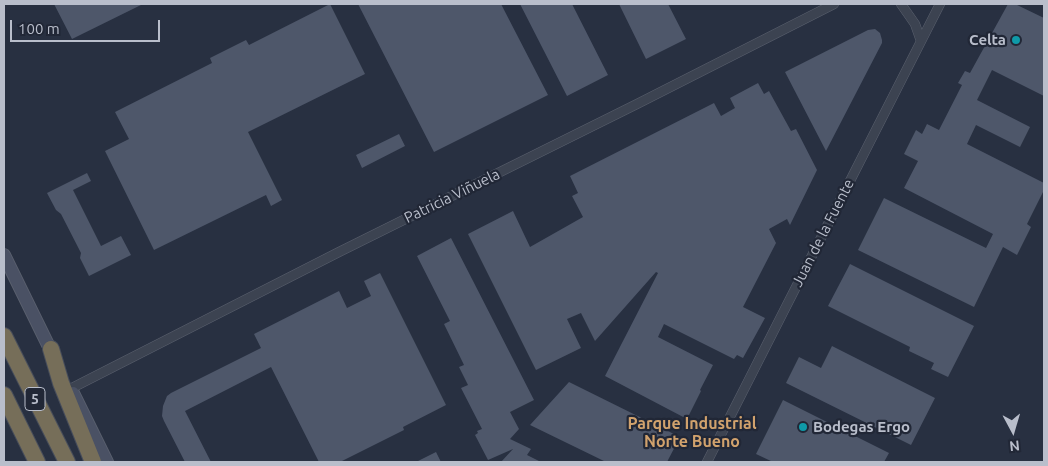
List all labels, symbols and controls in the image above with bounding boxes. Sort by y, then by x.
scale bar [12,10,162,42]
text: 100 m [18,20,60,37]
place label: Celta [969,31,1006,49]
marker: Celta [1010,34,1022,46]
street label: Patricia Viñuela [401,165,503,227]
street label: Juan de la Fuente [788,176,858,290]
road number: 5 [25,388,45,410]
north arrow [988,406,1038,456]
district label: Parque Industrial Norte Bueno [627,414,757,452]
place label: Bodegas Ergo [813,418,910,436]
marker: Bodegas Ergo [797,421,809,433]
text: N [1009,437,1021,454]

